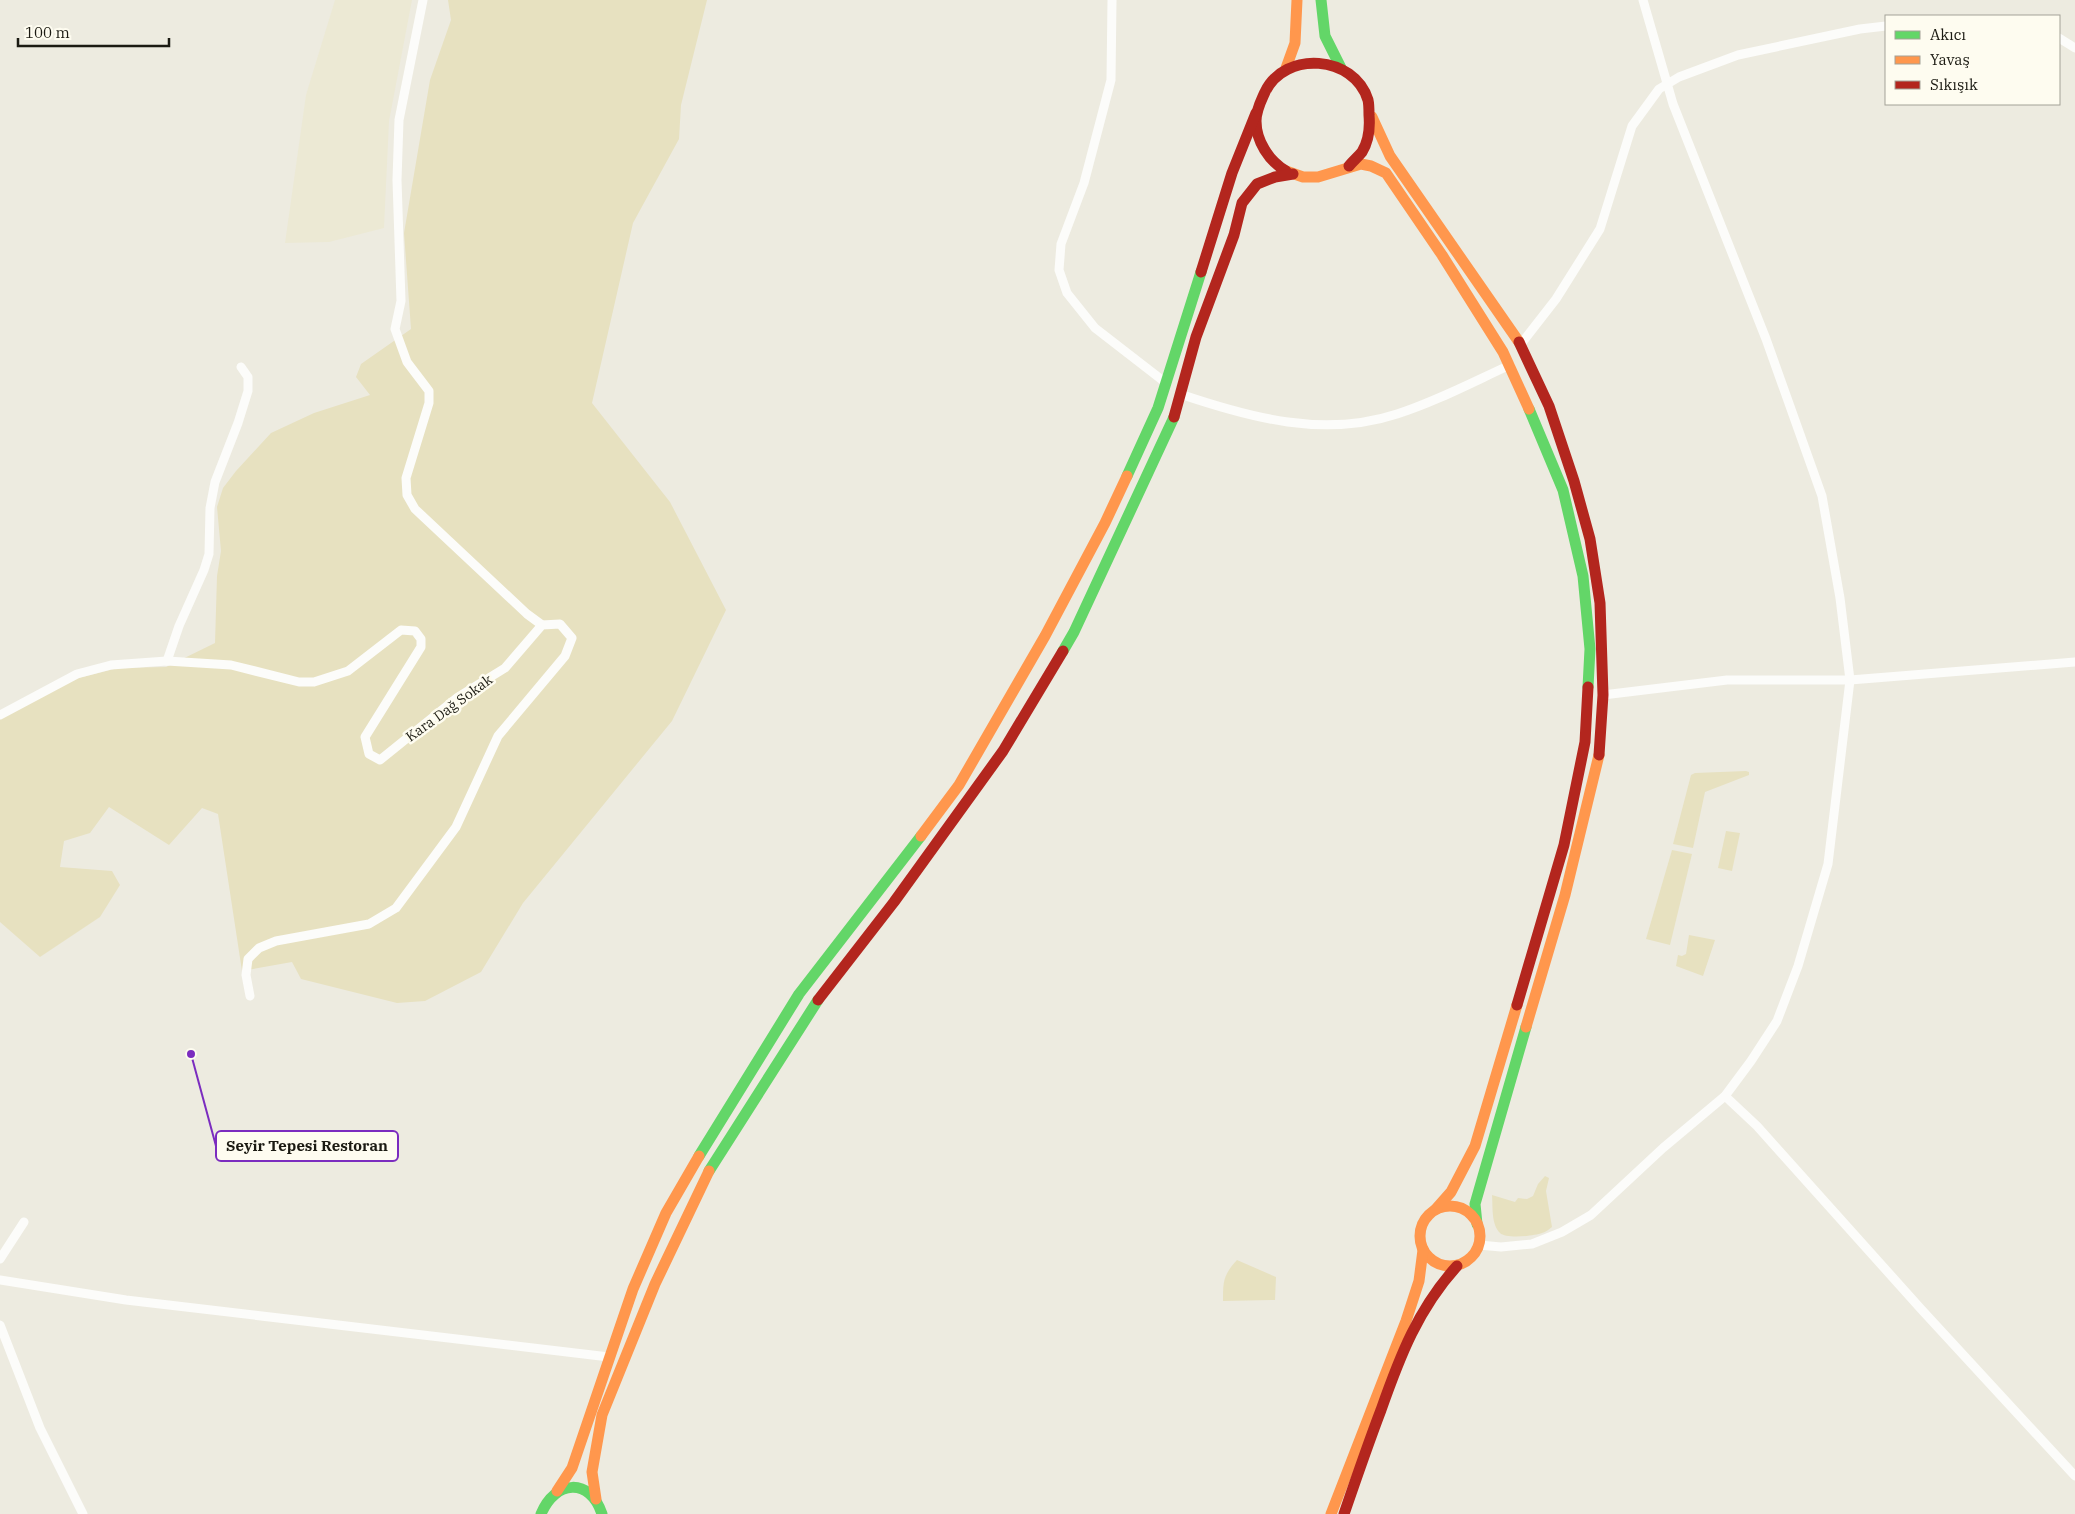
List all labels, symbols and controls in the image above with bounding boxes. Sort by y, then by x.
scale bar [18,15,169,47]
legend [1885,15,2060,105]
text: 100 m [25,23,70,42]
text: Akıcı [1930,25,1966,44]
text: Yavaş [1930,50,1970,69]
text: Sıkışık [1930,75,1978,94]
street label: Kara Dağ Sokak [402,670,497,746]
callout: Seyir Tepesi Restoran [216,1131,398,1161]
text: Seyir Tepesi Restoran [226,1136,388,1155]

